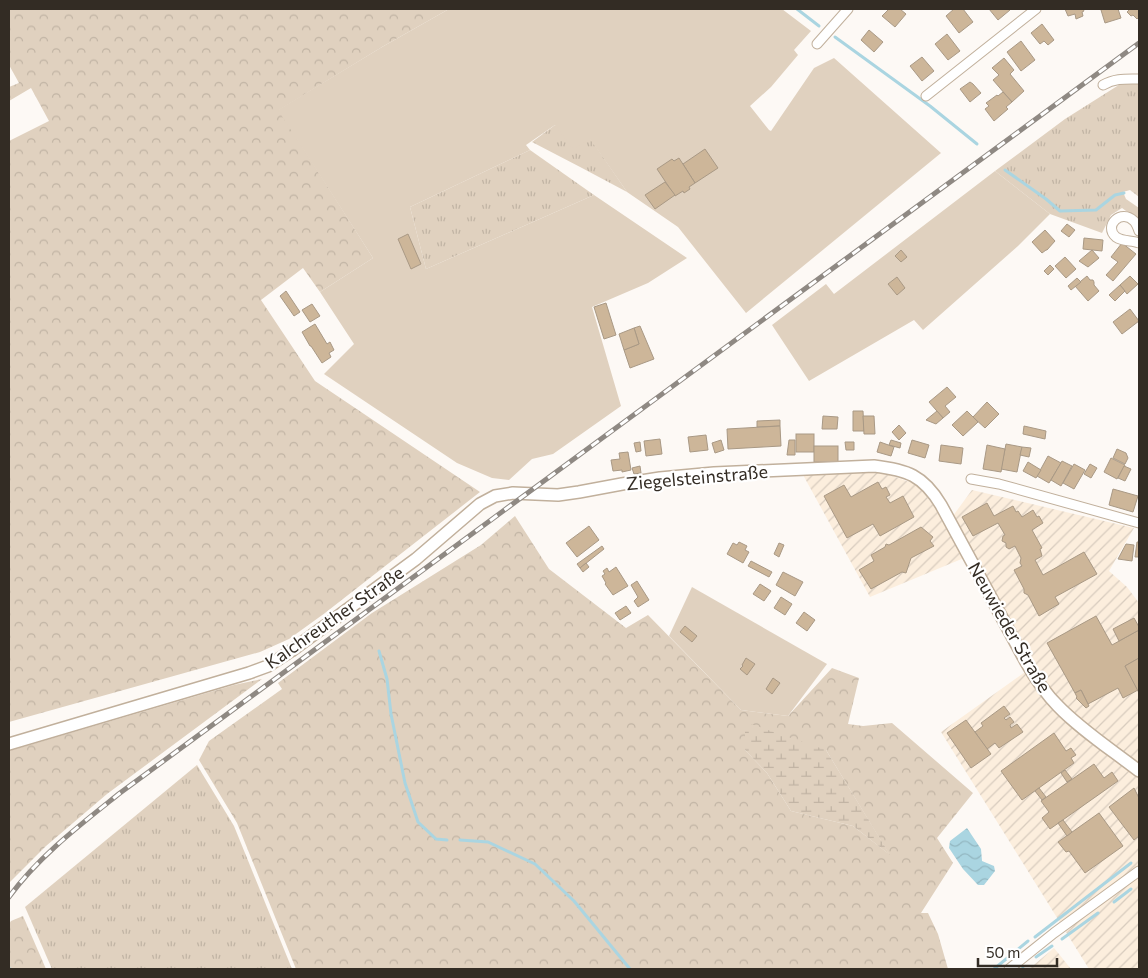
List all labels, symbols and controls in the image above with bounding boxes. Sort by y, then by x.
street label: Ziegelsteinstraße [625,460,769,494]
street label: Neuwieder Straße [964,558,1056,696]
street label: Kalchreuther Straße [260,561,408,673]
scale bar [978,936,1057,968]
text: 50 m [986,943,1020,961]

